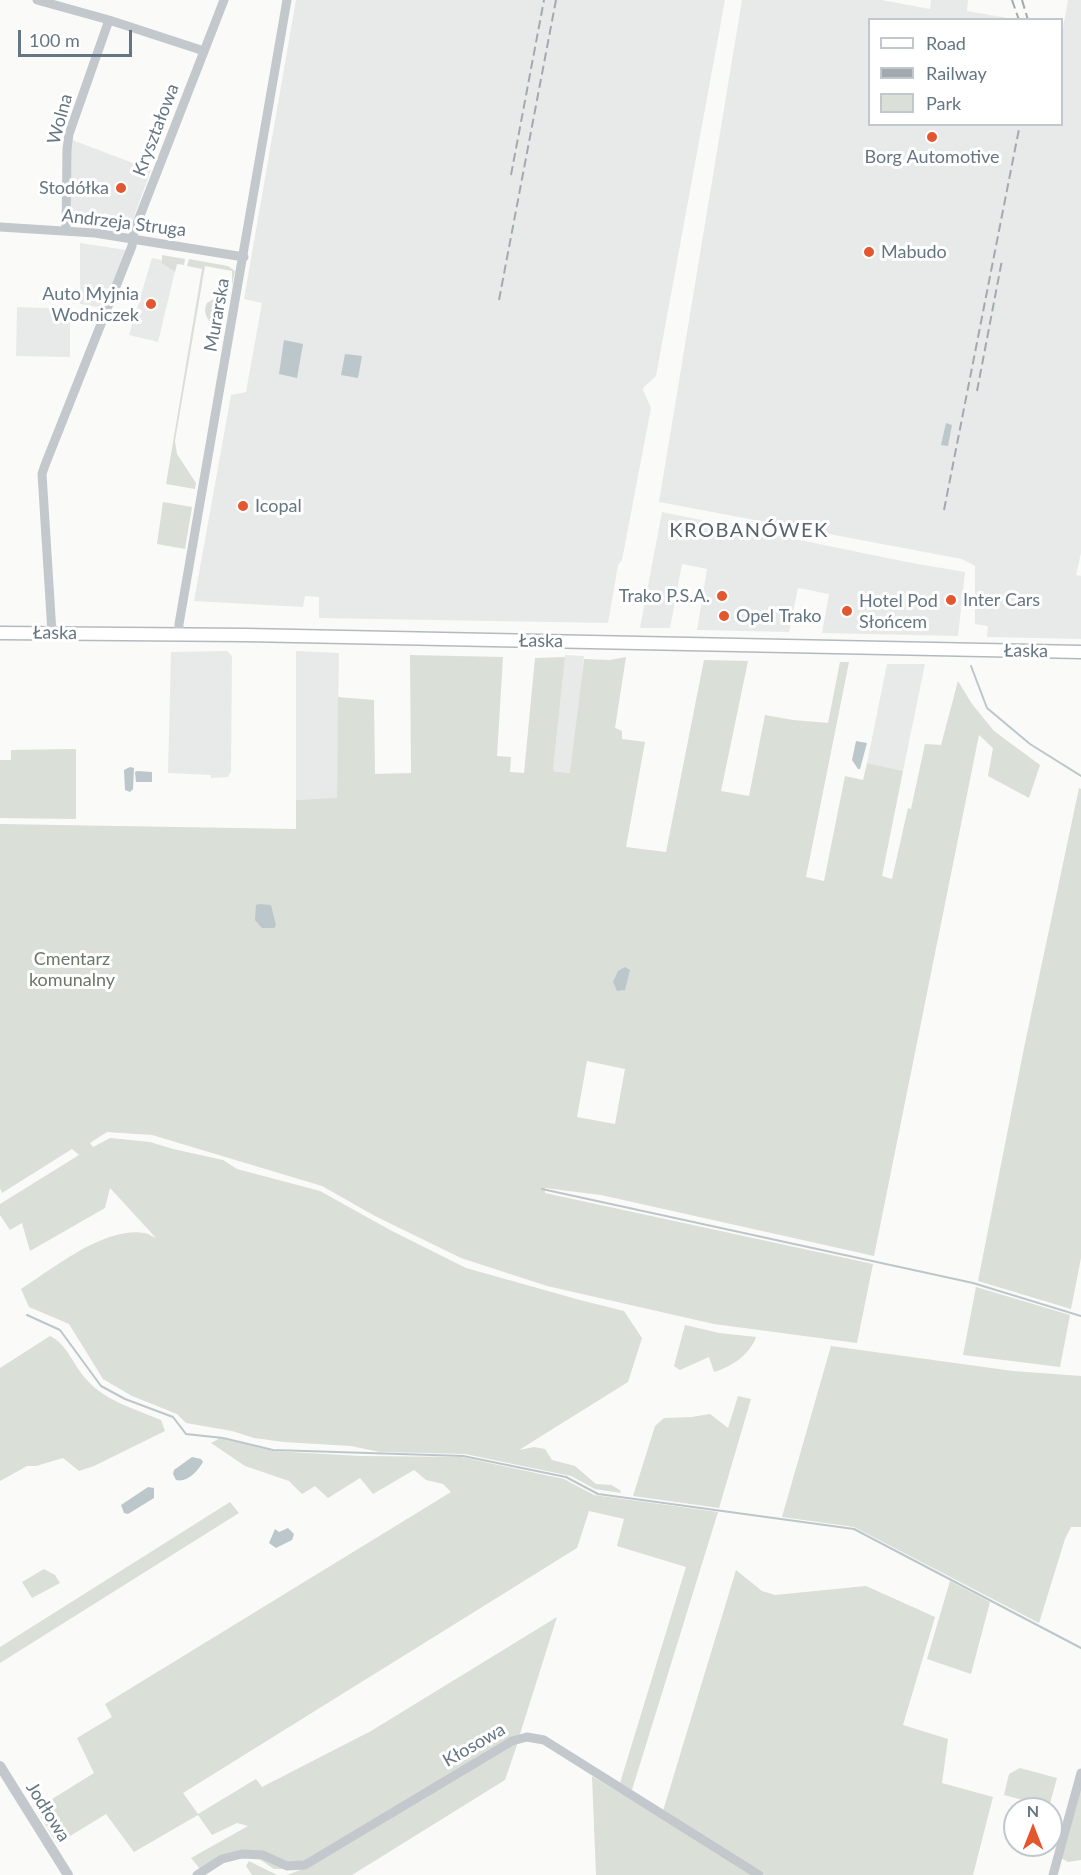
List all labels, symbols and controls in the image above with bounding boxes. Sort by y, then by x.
scale bar [21,18,135,56]
legend [868,18,1063,126]
text: 100 m [29,29,80,51]
text: Road [926,32,966,54]
text: Railway [926,62,987,84]
street label: Kryształowa [128,81,184,179]
street label: Wolna [43,92,77,146]
text: Park [926,92,961,114]
marker: Borg Automotive [925,130,939,144]
place label: Borg Automotive [864,146,1000,168]
place label: Stodółka [39,177,109,199]
marker: Stodółka [114,181,128,195]
street label: Andrzeja Struga [61,205,187,241]
place label: Mabudo [881,241,947,263]
marker: Mabudo [862,245,876,259]
street label: Murarska [200,277,234,353]
place label: Auto Myjnia Wodniczek [42,283,139,326]
marker: Auto Myjnia Wodniczek [144,297,158,311]
place label: Icopal [255,495,302,517]
marker: Icopal [236,499,250,513]
district label: KROBANÓWEK [669,519,829,543]
place label: Trako P.S.A. [619,585,710,607]
marker: Trako P.S.A. [715,589,729,603]
place label: Inter Cars [963,589,1040,611]
place label: Hotel Pod Słońcem [859,590,938,632]
marker: Inter Cars [944,593,958,607]
marker: Hotel Pod Słońcem [840,604,854,618]
place label: Opel Trako [736,605,822,627]
marker: Opel Trako [717,609,731,623]
street label: Łaska [33,622,77,644]
street label: Łaska [519,630,563,652]
street label: Łaska [1004,640,1048,662]
park label: Cmentarz komunalny [29,948,115,990]
street label: Kłosowa [439,1719,509,1771]
street label: Jodłowa [21,1778,75,1846]
north arrow [1003,1797,1063,1857]
text: N [1027,1801,1039,1820]

